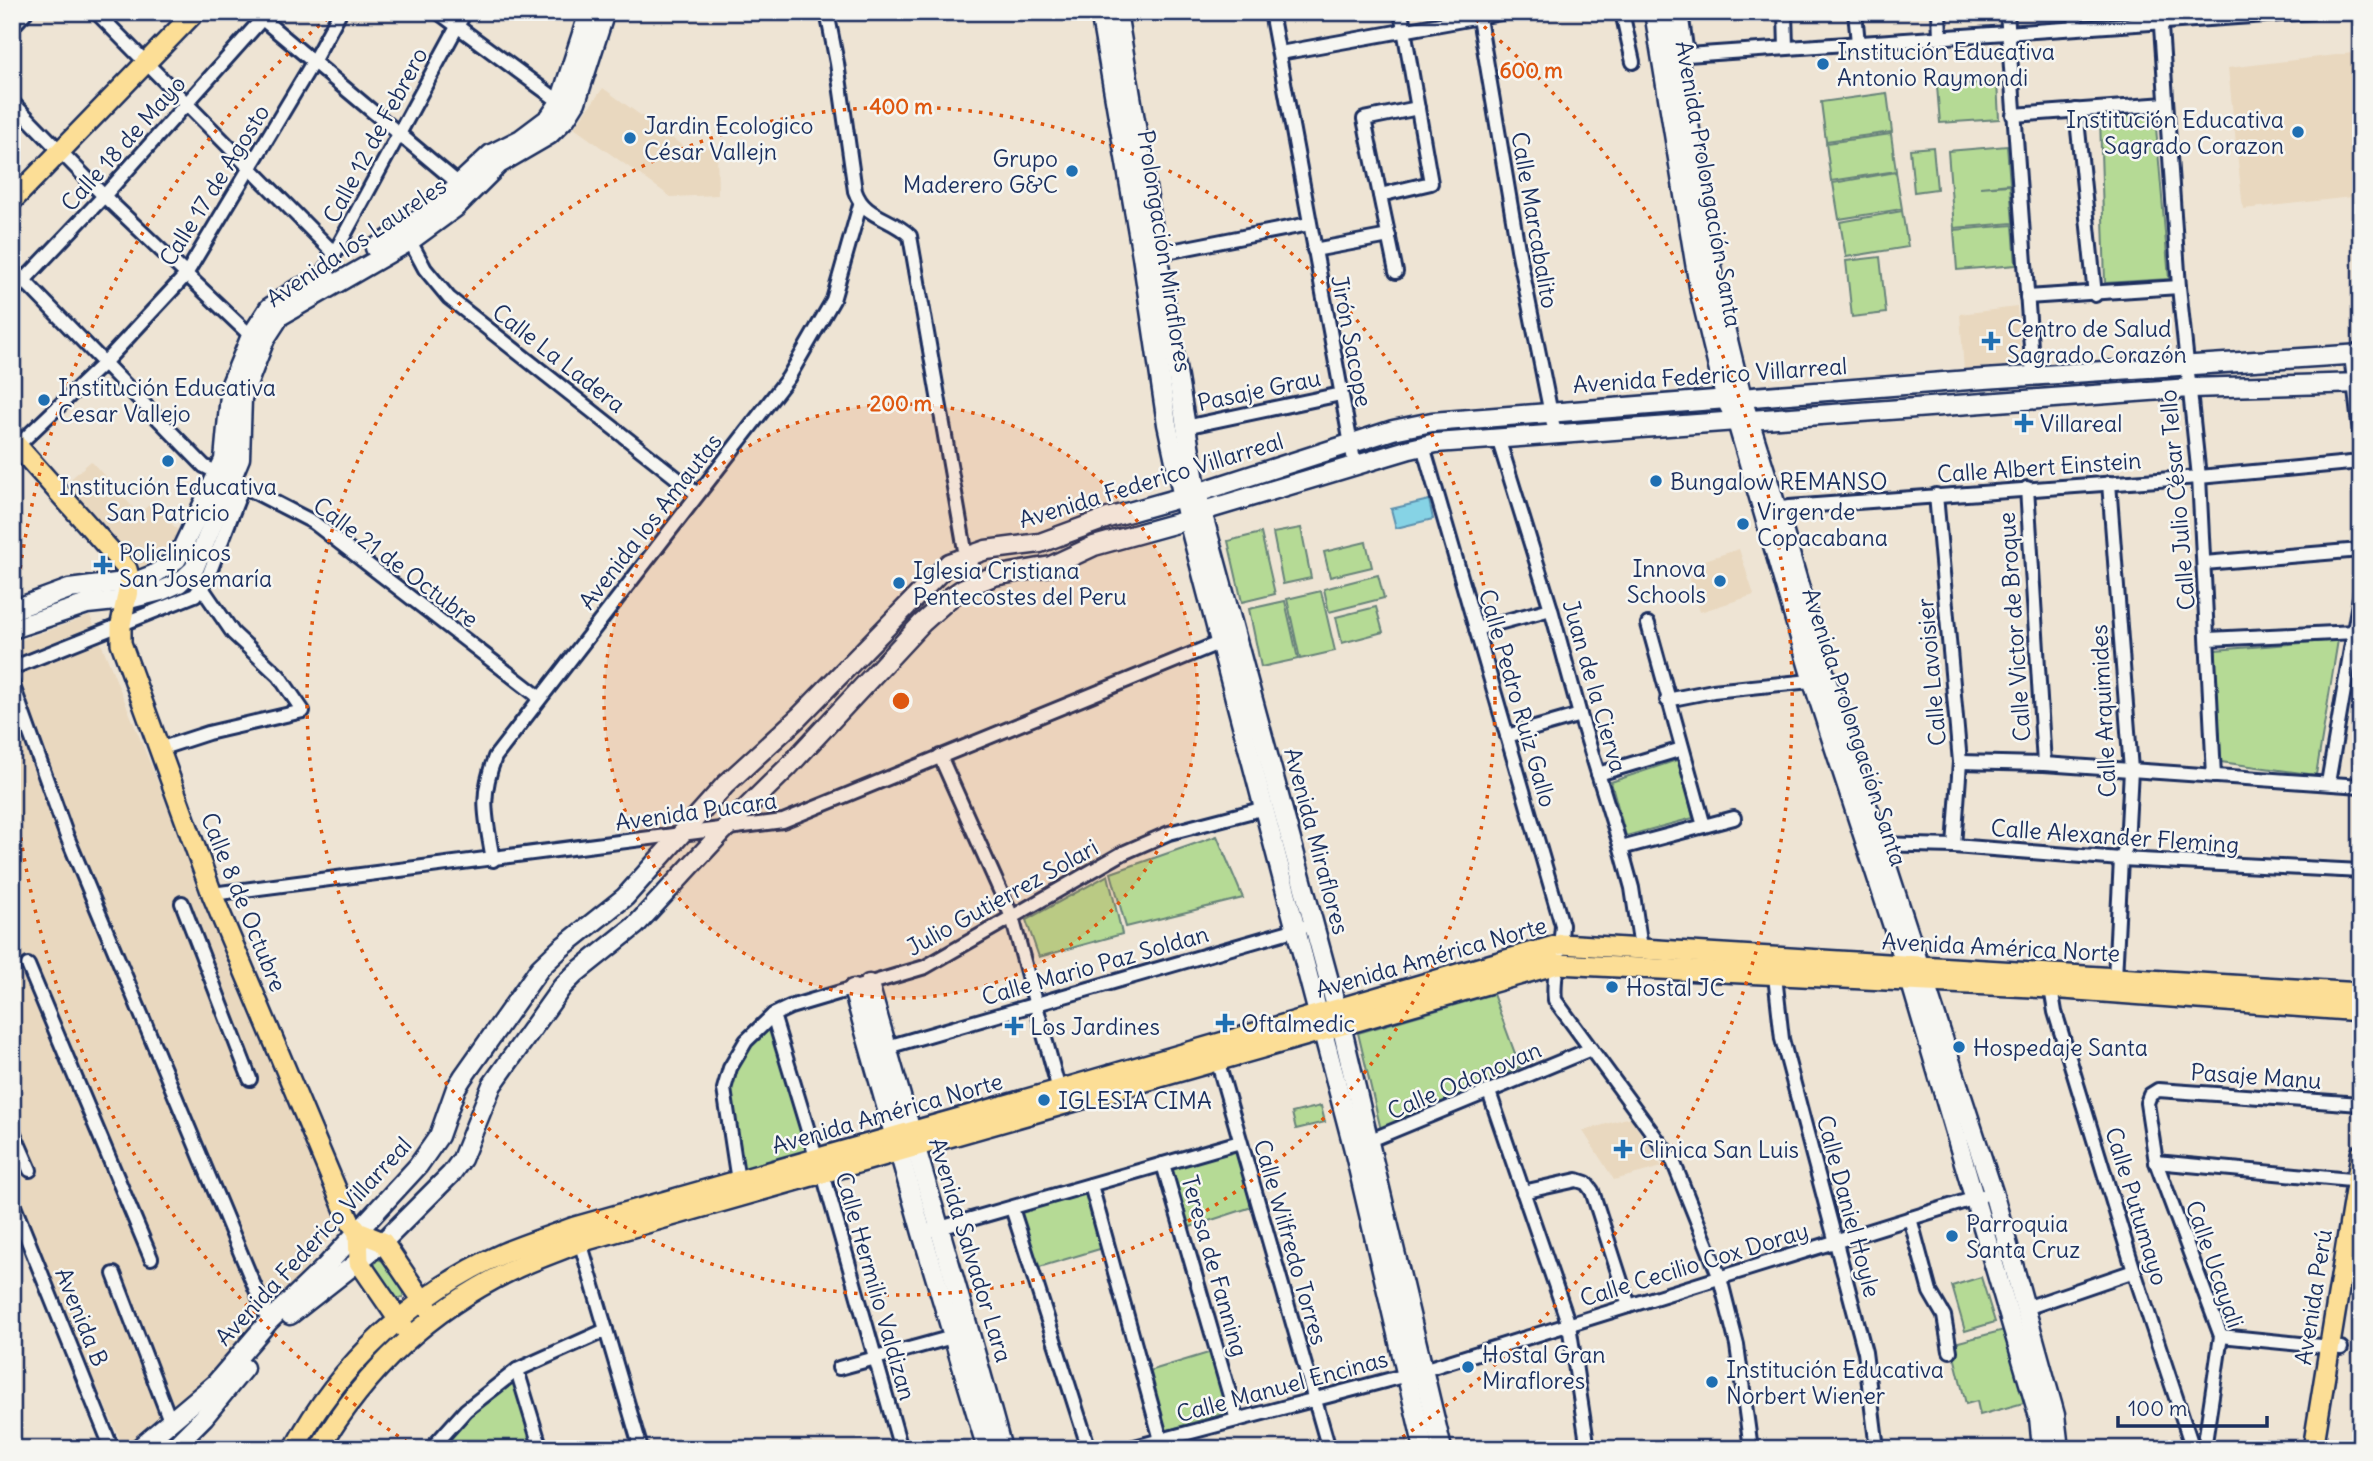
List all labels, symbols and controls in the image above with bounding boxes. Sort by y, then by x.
place label: Institución Educativa Antonio Raymondi [1837,37,2055,92]
street label: Avenida Prolongación Santa [1670,38,1748,330]
street label: Calle 12 de Febrero [316,42,434,228]
marker: Institución Educativa Antonio Raymondi [1815,56,1831,72]
text: 600 m [1499,57,1563,84]
street label: Calle 18 de Mayo [54,69,192,217]
text: 400 m [869,93,933,120]
street label: Calle 17 de Agosto [153,99,275,271]
place label: Institución Educativa Sagrado Corazon [2066,105,2284,160]
place label: Jardin Ecologico César Vallejn [644,111,813,166]
marker: Institución Educativa Sagrado Corazon [2290,124,2306,140]
street label: Prolongación Miraflores [1132,128,1198,374]
marker: Jardin Ecologico César Vallejn [622,130,638,146]
street label: Calle Marcabalito [1505,130,1565,310]
place label: Grupo Maderero G&C [903,144,1058,199]
marker: Grupo Maderero G&C [1064,163,1080,179]
street label: Avenida los Laureles [261,171,451,313]
street label: Jirón Sacope [1325,273,1379,409]
street label: Calle La Ladera [487,297,631,419]
place label: Centro de Salud Sagrado Corazón [2007,314,2187,369]
marker: Centro de Salud Sagrado Corazón [1981,331,2001,351]
street label: Avenida Federico Villarreal [1572,351,1848,399]
street label: Pasaje Grau [1195,363,1323,417]
place label: Institución Educativa Cesar Vallejo [58,373,276,428]
street label: Calle Julio César Tello [2153,388,2201,612]
text: 200 m [870,390,933,417]
marker: Institución Educativa Cesar Vallejo [36,392,52,408]
place label: Villareal [2040,409,2122,438]
marker: Villareal [2014,413,2034,433]
street label: Avenida Federico Villarreal [1015,426,1287,534]
street label: Avenida los Amautas [572,427,728,615]
street label: Calle Albert Einstein [1936,445,2142,489]
marker: Institución Educativa San Patricio [160,453,176,469]
place label: Bungalow REMANSO [1670,467,1888,496]
place label: Institución Educativa San Patricio [59,472,277,527]
marker: Bungalow REMANSO [1648,473,1664,489]
street label: Calle 21 de Octubre [308,490,484,634]
place label: Virgen de Copacabana [1757,497,1888,552]
street label: Calle Victor de Broque [1992,511,2036,743]
marker: Virgen de Copacabana [1735,516,1751,532]
place label: Policlinicos San Josemaría [119,538,272,593]
place label: Innova Schools [1627,554,1706,609]
marker: Policlinicos San Josemaría [93,555,113,575]
place label: Iglesia Cristiana Pentecostes del Peru [913,556,1127,611]
marker: Innova Schools [1712,573,1728,589]
marker: Iglesia Cristiana Pentecostes del Peru [891,575,907,591]
street label: Avenida Prolongación Santa [1796,584,1914,870]
street label: Calle Pedro Ruiz Gallo [1473,586,1563,810]
street label: Juan de la Cierva [1556,596,1634,776]
street label: Calle Lavoisier [1910,596,1952,747]
street label: Calle Arquimides [2084,624,2122,798]
centre of rings [889,689,913,713]
street label: Avenida Miraflores [1278,745,1356,937]
street label: Avenida Pucara [613,785,779,837]
street label: Calle 8 de Octubre [195,808,293,996]
street label: Calle Alexander Fleming [1990,813,2240,859]
street label: Julio Gutierrez Solari [901,832,1103,962]
street label: Avenida América Norte [1312,910,1550,1004]
street label: Calle Mario Paz Soldan [978,919,1212,1011]
street label: Avenida América Norte [1881,926,2121,968]
place label: Hostal JC [1626,973,1725,1002]
marker: Hostal JC [1604,979,1620,995]
place label: Oftalmedic [1241,1009,1355,1038]
place label: Los Jardines [1030,1012,1160,1041]
marker: Oftalmedic [1215,1013,1235,1033]
marker: Los Jardines [1004,1016,1024,1036]
place label: Hospedaje Santa [1973,1033,2148,1062]
street label: Calle Odonovan [1383,1035,1545,1125]
marker: Hospedaje Santa [1951,1039,1967,1055]
street label: Pasaje Manu [2190,1057,2322,1095]
street label: Avenida América Norte [768,1066,1006,1160]
place label: IGLESIA CIMA [1058,1086,1212,1115]
marker: IGLESIA CIMA [1036,1092,1052,1108]
street label: Calle Daniel Hoyle [1811,1112,1887,1300]
street label: Calle Putumayo [2099,1123,2175,1289]
street label: Avenida Federico Villarreal [209,1131,417,1351]
street label: Avenida Salvador Lara [923,1134,1019,1366]
place label: Clinica San Luis [1639,1135,1799,1164]
street label: Calle Wilfredo Torres [1248,1136,1334,1348]
marker: Clinica San Luis [1613,1139,1633,1159]
street label: Calle Hermilio Valdizan [830,1169,922,1403]
street label: Teresa de Fanning [1175,1172,1255,1360]
street label: Calle Ucayali [2180,1196,2250,1332]
place label: Parroquia Santa Cruz [1966,1209,2080,1264]
street label: Calle Cecilio Cox Doray [1576,1215,1812,1313]
street label: Avenida Perú [2288,1227,2338,1367]
marker: Parroquia Santa Cruz [1944,1228,1960,1244]
street label: Avenida B [49,1263,115,1371]
place label: Hostal Gran Miraflores [1482,1340,1606,1395]
street label: Calle Manuel Encinas [1173,1344,1391,1428]
place label: Institución Educativa Norbert Wiener [1726,1355,1944,1410]
marker: Hostal Gran Miraflores [1460,1359,1476,1375]
marker: Institución Educativa Norbert Wiener [1704,1374,1720,1390]
scale bar [2118,1384,2266,1428]
text: 100 m [2128,1395,2187,1422]

